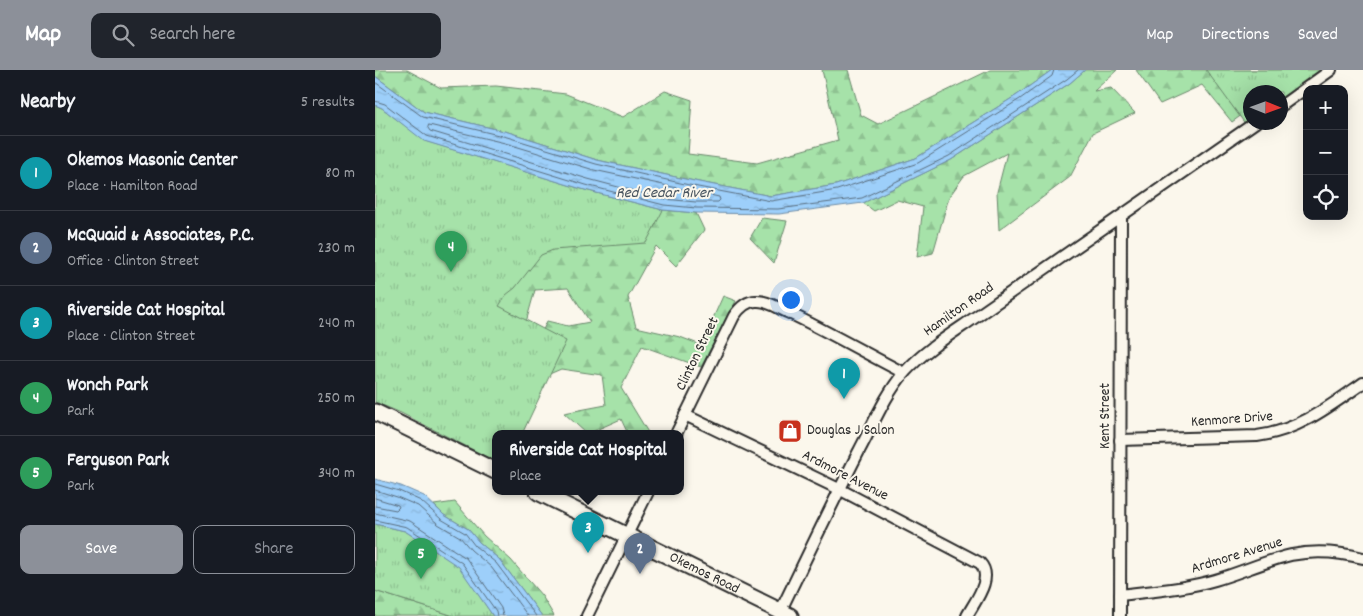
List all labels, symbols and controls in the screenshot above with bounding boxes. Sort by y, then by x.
search box [91,13,441,58]
text: Map [25,18,61,52]
icon: search [109,21,137,49]
text: Search here [149,22,235,49]
text: Map [1146,23,1173,48]
text: Directions [1201,23,1270,48]
text: Saved [1298,23,1338,48]
north arrow [1243,85,1288,130]
map controls [1303,85,1348,220]
button: + [1303,85,1348,130]
text: Nearby [20,88,75,118]
text: 5 results [301,91,355,114]
button: − [1303,130,1348,175]
text: Okemos Masonic Center [67,148,238,175]
text: 1 [34,162,38,185]
text: 80 m [325,162,355,185]
text: Place · Hamilton Road [67,175,197,198]
button: locate [1303,175,1348,220]
water label: Red Cedar River [616,182,714,205]
text: McQuaid & Associates, P.C. [67,223,254,250]
pin: 4 [435,231,467,272]
text: 2 [33,237,40,260]
text: 230 m [318,237,355,260]
text: Office · Clinton Street [67,250,199,273]
street label: Hamilton Road [919,277,999,343]
your location [778,287,804,313]
text: Riverside Cat Hospital [67,298,225,325]
text: 3 [32,312,40,335]
text: 240 m [318,312,355,335]
street label: Clinton Street [671,313,726,395]
text: Place · Clinton Street [67,325,195,348]
pin: 1 [828,358,860,399]
text: Wonch Park [67,373,148,400]
street label: Kent Street [1095,383,1117,449]
text: 4 [33,387,39,410]
text: 250 m [317,387,355,410]
text: Park [67,400,94,423]
street label: Kenmore Drive [1190,406,1274,434]
shop icon: Douglas J Salon [777,418,803,444]
place label: Douglas J Salon [807,420,895,442]
popup [492,430,684,495]
text: Riverside Cat Hospital [509,438,667,465]
street label: Ardmore Avenue [798,445,892,507]
text: Ferguson Park [67,448,169,475]
text: 5 [32,462,40,485]
text: 340 m [318,462,355,485]
text: Place [509,465,541,488]
text: Park [67,475,94,498]
pin: 3 [572,512,604,553]
button: Save [20,525,183,574]
button: Share [193,525,355,574]
street label: Ardmore Avenue [1189,532,1286,580]
pin: 2 [624,533,656,574]
pin: 5 [405,538,437,579]
street label: Okemos Road [665,547,743,600]

